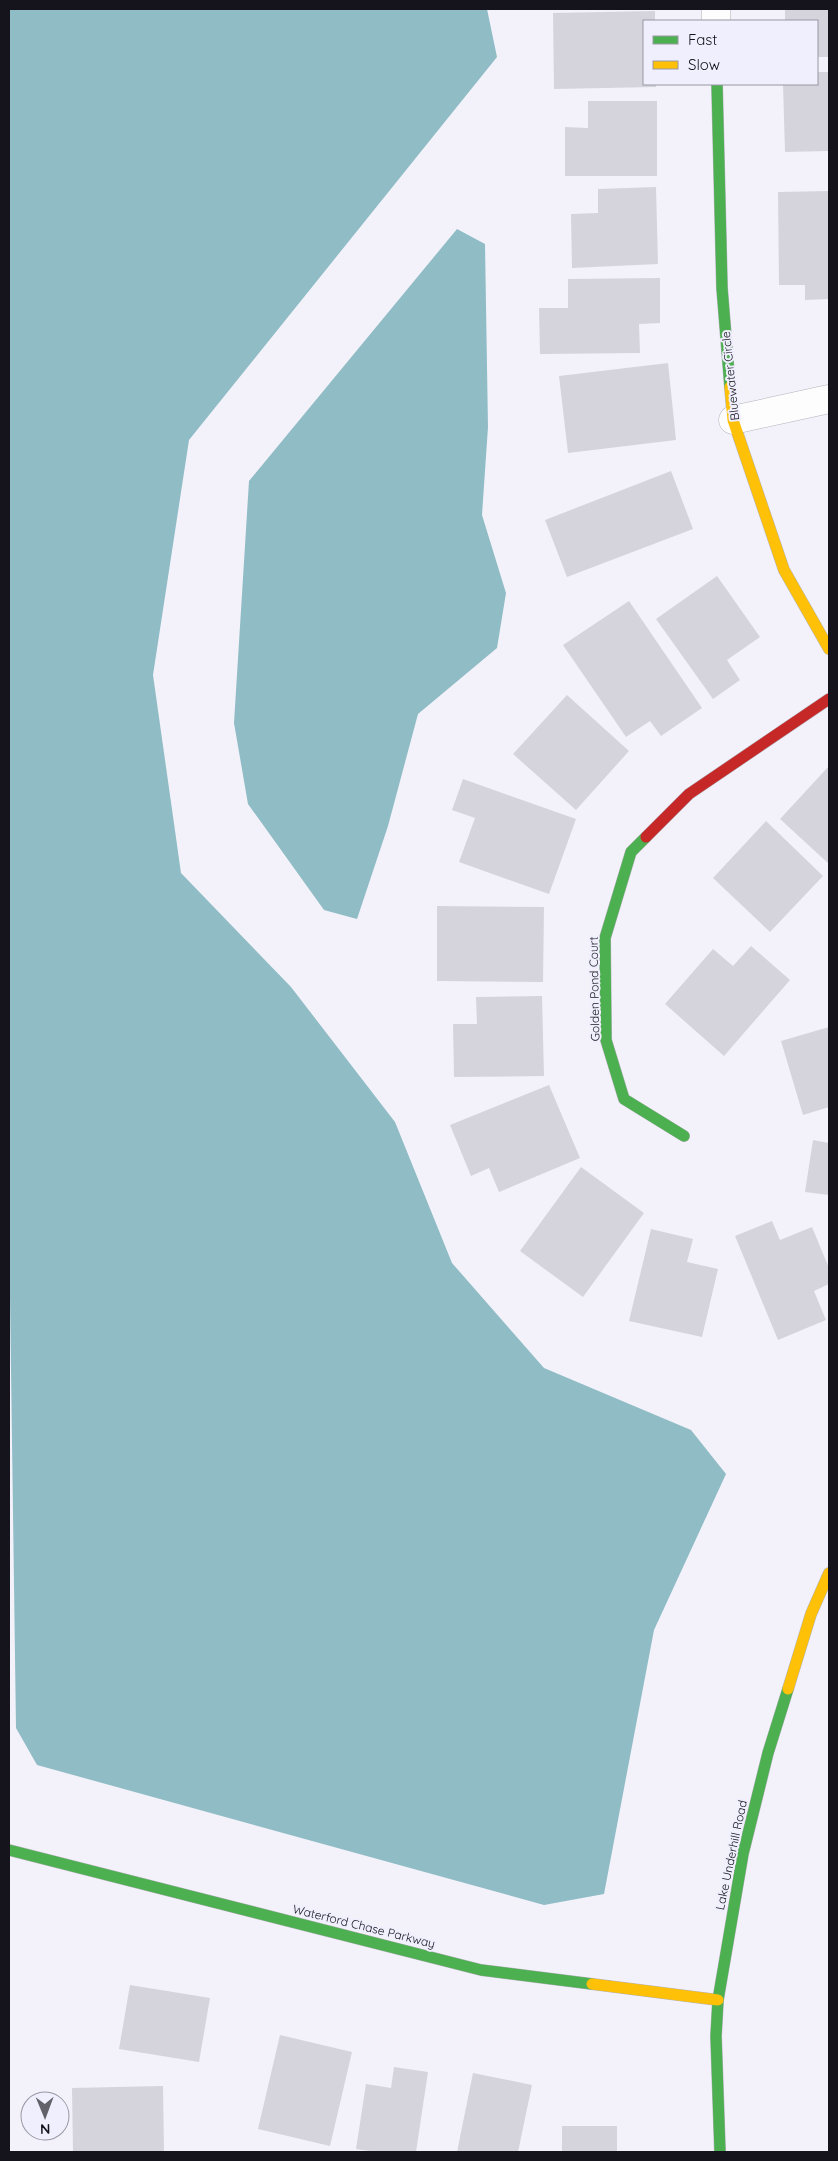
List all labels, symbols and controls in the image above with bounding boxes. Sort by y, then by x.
legend [643,20,818,85]
text: Fast [688,30,717,49]
text: Slow [688,55,720,74]
street label: Bluewater Circle [718,330,742,421]
street label: Golden Pond Court [586,936,602,1042]
street label: Lake Underhill Road [712,1799,750,1911]
street label: Waterford Chase Parkway [291,1901,437,1951]
north arrow [20,2091,70,2141]
text: N [40,2120,51,2138]

